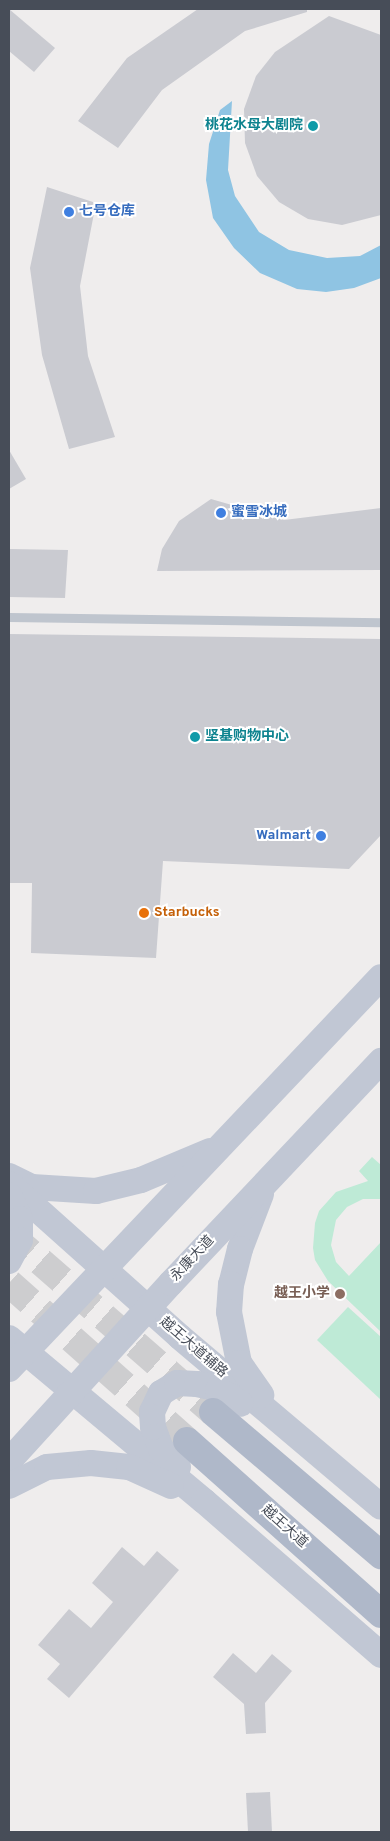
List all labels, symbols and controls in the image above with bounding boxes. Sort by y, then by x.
place label: 桃花水母大剧院 [205,118,303,134]
marker: 桃花水母大剧院 [307,120,319,132]
place label: 七号仓库 [79,204,135,220]
marker: 七号仓库 [63,206,75,218]
place label: 蜜雪冰城 [231,505,287,521]
marker: 蜜雪冰城 [215,507,227,519]
place label: 坚基购物中心 [205,729,289,745]
marker: 坚基购物中心 [189,731,201,743]
place label: Walmart [256,828,311,844]
marker: Walmart [315,830,327,842]
place label: Starbucks [154,905,220,921]
marker: Starbucks [138,907,150,919]
street label: 永康大道 [168,1233,218,1285]
place label: 越王小学 [274,1286,330,1302]
marker: 越王小学 [334,1288,346,1300]
street label: 越王大道辅路 [156,1314,230,1382]
street label: 越王大道 [258,1502,310,1552]

